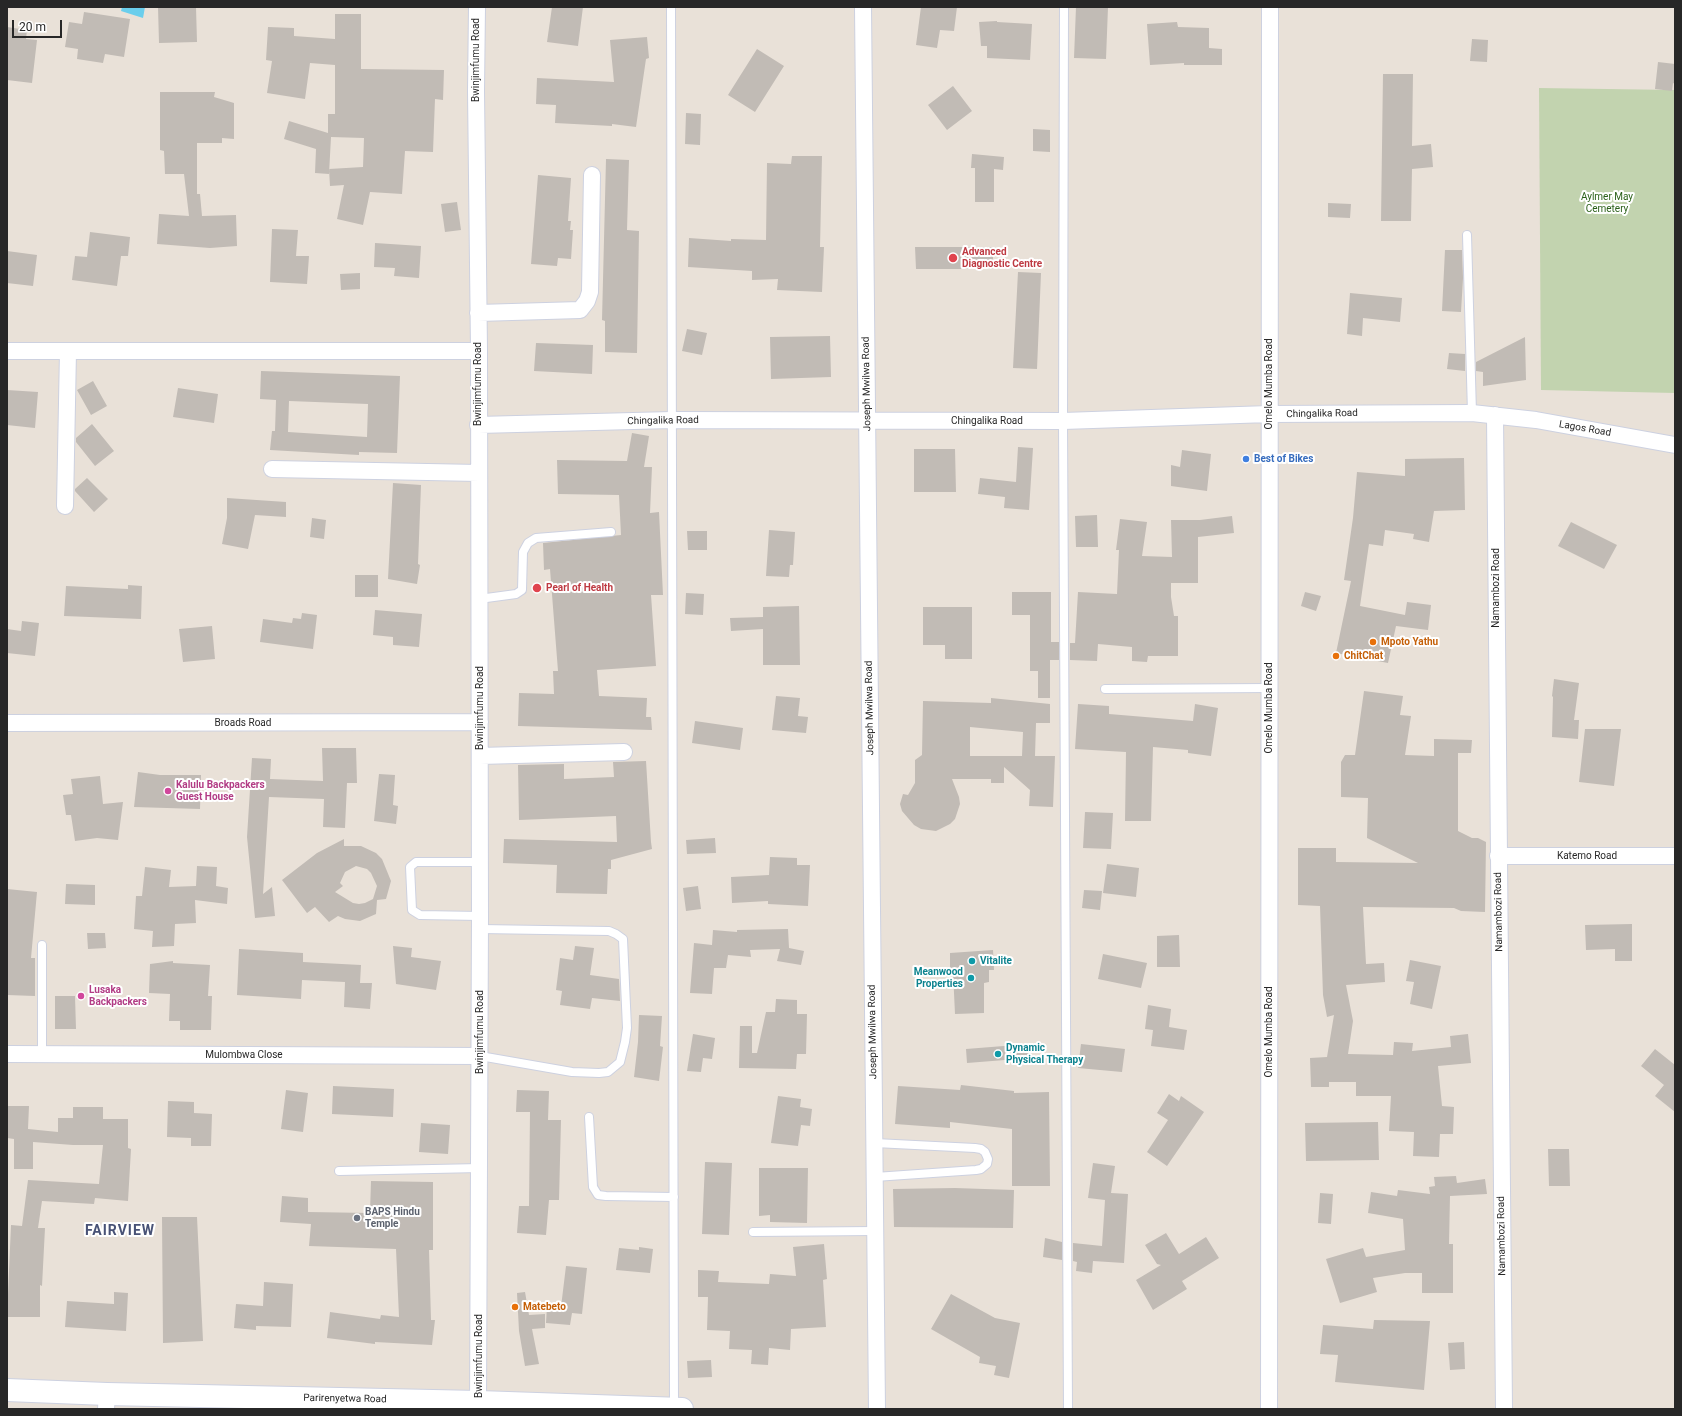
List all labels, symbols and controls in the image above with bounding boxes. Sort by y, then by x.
scale bar [14,12,64,38]
street label: Bwinjimfumu Road [470,18,482,102]
text: 20 m [19,20,46,34]
park label: Aylmer May Cemetery [1581,191,1633,214]
place label: Advanced Diagnostic Centre [962,246,1042,270]
marker: Advanced Diagnostic Centre [947,252,959,264]
street label: Joseph Mwilwa Road [860,337,874,431]
street label: Omelo Mumba Road [1263,338,1275,430]
street label: Bwinjimfumu Road [472,342,484,426]
street label: Chingalika Road [1286,407,1358,421]
street label: Chingalika Road [627,414,699,428]
street label: Chingalika Road [951,415,1023,427]
street label: Lagos Road [1558,419,1612,439]
place label: Best of Bikes [1254,453,1313,465]
marker: Best of Bikes [1241,454,1251,464]
street label: Namambozi Road [1490,548,1502,628]
marker: Pearl of Health [531,582,543,594]
place label: Pearl of Health [546,582,613,594]
place label: Mpoto Yathu [1381,636,1438,648]
marker: Mpoto Yathu [1368,637,1378,647]
place label: ChitChat [1344,650,1383,662]
marker: ChitChat [1331,651,1341,661]
street label: Joseph Mwilwa Road [863,661,877,755]
street label: Omelo Mumba Road [1263,662,1275,754]
street label: Bwinjimfumu Road [474,666,486,750]
street label: Broads Road [215,717,271,729]
place label: Kalulu Backpackers Guest House [176,779,265,802]
marker: Kalulu Backpackers Guest House [163,786,173,796]
street label: Katemo Road [1557,850,1617,862]
street label: Namambozi Road [1492,872,1506,952]
place label: Vitalite [980,955,1012,967]
marker: Vitalite [967,956,977,966]
place label: Meanwood Properties [914,966,963,990]
marker: Meanwood Properties [966,973,976,983]
place label: Lusaka Backpackers [89,984,147,1008]
street label: Joseph Mwilwa Road [866,985,880,1079]
street label: Omelo Mumba Road [1263,986,1275,1078]
street label: Bwinjimfumu Road [474,990,486,1074]
marker: Lusaka Backpackers [76,991,86,1001]
place label: Dynamic Physical Therapy [1006,1042,1083,1066]
street label: Mulombwa Close [205,1049,283,1061]
marker: Dynamic Physical Therapy [993,1049,1003,1059]
street label: Namambozi Road [1495,1196,1509,1276]
place label: BAPS Hindu Temple [365,1206,420,1230]
marker: BAPS Hindu Temple [352,1213,362,1223]
district label: FAIRVIEW [85,1223,155,1239]
place label: Matebeto [523,1301,566,1313]
marker: Matebeto [510,1302,520,1312]
street label: Bwinjimfumu Road [473,1314,485,1398]
street label: Parirenyetwa Road [303,1392,387,1406]

